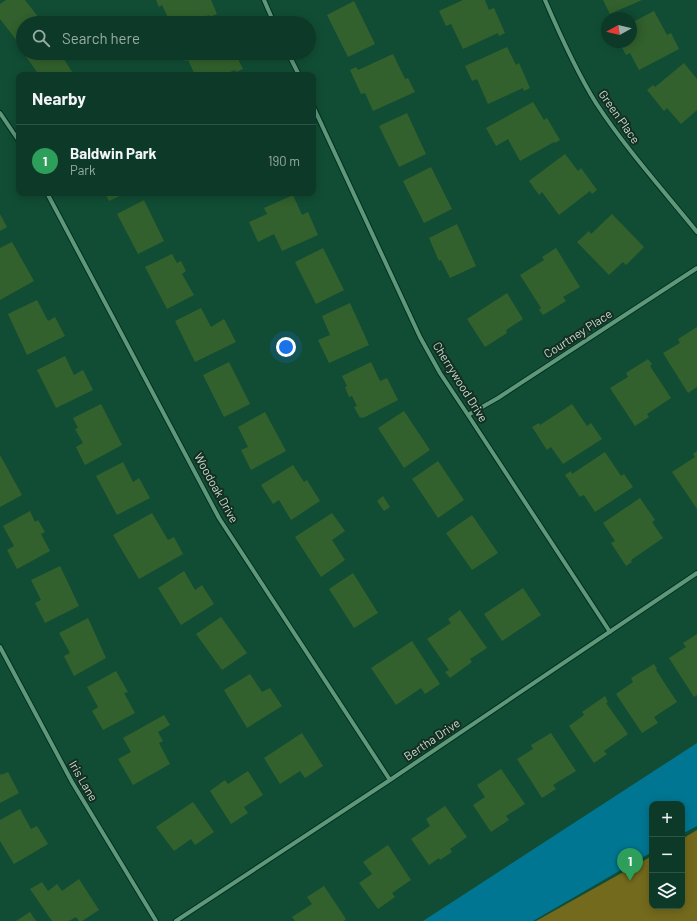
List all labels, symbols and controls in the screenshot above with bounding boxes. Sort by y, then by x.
north arrow [601,12,637,48]
search box [16,16,316,60]
icon: search [30,27,52,49]
text: Search here [62,29,140,47]
street label: Green Place [596,87,643,146]
text: Nearby [32,88,86,108]
text: Baldwin Park [70,144,157,162]
text: 1 [43,153,47,169]
text: 190 m [268,153,300,169]
text: Park [70,162,96,178]
street label: Courtney Place [541,306,614,360]
your location [276,337,296,357]
street label: Cherrywood Drive [431,339,491,424]
street label: Woodoak Drive [192,450,242,525]
street label: Bertha Drive [401,715,462,763]
street label: Iris Lane [67,758,101,803]
map controls [649,801,685,909]
button: + [649,801,685,837]
button: − [649,837,685,873]
pin: 1 [617,848,643,881]
button: layers [649,873,685,909]

